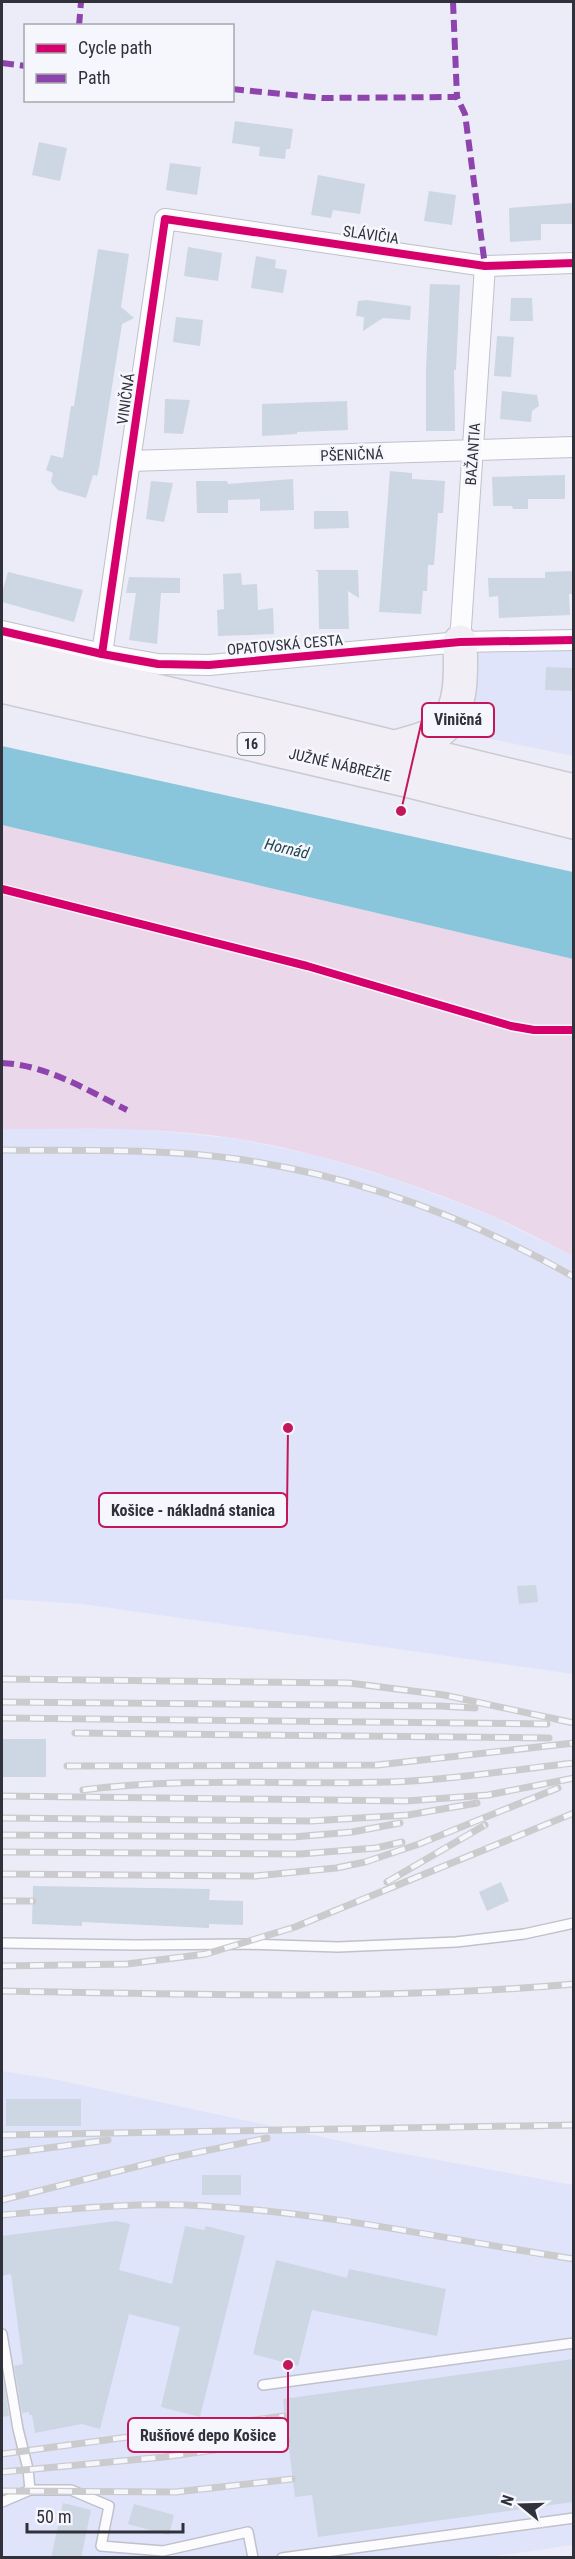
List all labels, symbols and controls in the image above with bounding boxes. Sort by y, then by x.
legend [24,24,234,102]
text: Cycle path [78,37,152,58]
text: Path [78,67,111,88]
street label: SLÁVIČIA [342,222,400,248]
street label: VINIČNÁ [113,372,139,426]
street label: BAŽANTIA [462,422,484,486]
street label: PŠENIČNÁ [320,445,384,465]
street label: OPATOVSKÁ CESTA [226,631,344,659]
callout: Viničná [422,703,494,737]
text: Viničná [434,710,482,729]
road number: 16 [238,733,264,755]
street label: JUŽNÉ NÁBREŽIE [287,744,393,786]
water label: Hornád [263,834,311,863]
callout: Košice - nákladná stanica [99,1493,287,1527]
text: Košice - nákladná stanica [111,1501,276,1520]
callout: Rušňové depo Košice [128,2418,288,2452]
text: Rušňové depo Košice [140,2426,276,2445]
north arrow [491,2475,551,2535]
text: N [497,2493,518,2508]
scale bar [27,2496,183,2534]
text: 50 m [36,2506,71,2527]

